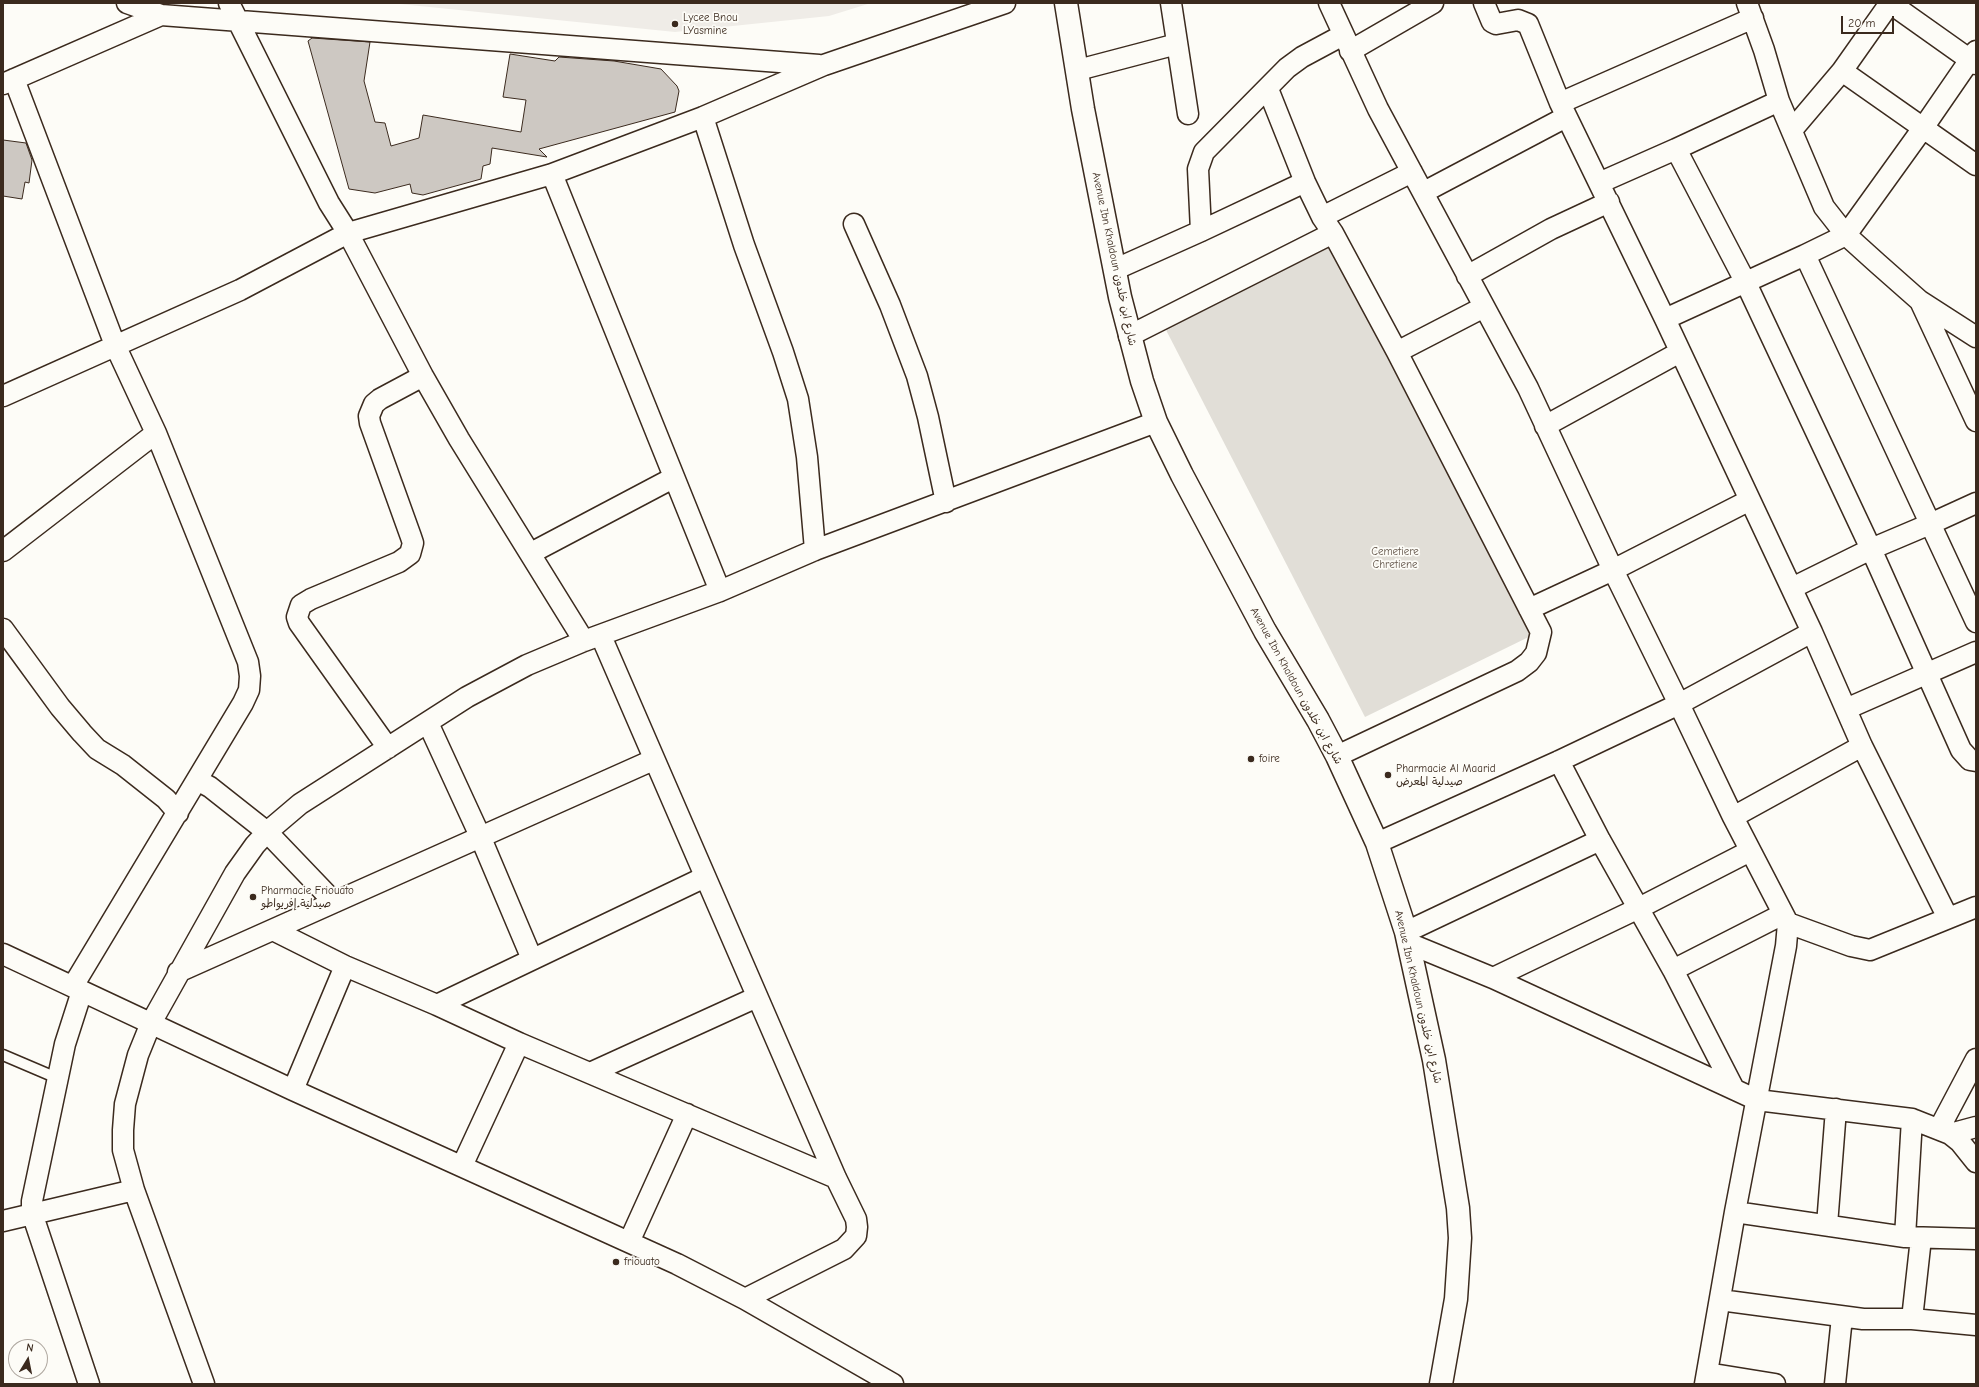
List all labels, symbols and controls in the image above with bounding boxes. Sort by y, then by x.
scale bar [1843,8,1896,34]
place label: Lycee Bnou LYasmine [683,11,738,37]
text: 20 m [1848,16,1876,30]
marker: Lycee Bnou LYasmine [670,19,680,29]
street label: Avenue Ibn Khaldoun شارع ابن خلدون [1089,171,1139,347]
park label: Cemetiere Chretiene [1371,545,1419,571]
street label: Avenue Ibn Khaldoun شارع ابن خلدون [1247,605,1345,767]
place label: foire [1259,752,1280,766]
marker: foire [1246,754,1256,764]
place label: Pharmacie Al Maarid صيدلية المعرض [1396,762,1496,788]
marker: Pharmacie Al Maarid صيدلية المعرض [1383,770,1393,780]
place label: Pharmacie Friouato صيدلية إفريواطو [261,884,354,910]
marker: Pharmacie Friouato صيدلية إفريواطو [248,892,258,902]
street label: Avenue Ibn Khaldoun شارع ابن خلدون [1392,909,1444,1085]
place label: friouato [624,1255,660,1269]
marker: friouato [611,1257,621,1267]
north arrow [8,1339,48,1379]
text: N [25,1341,35,1355]

